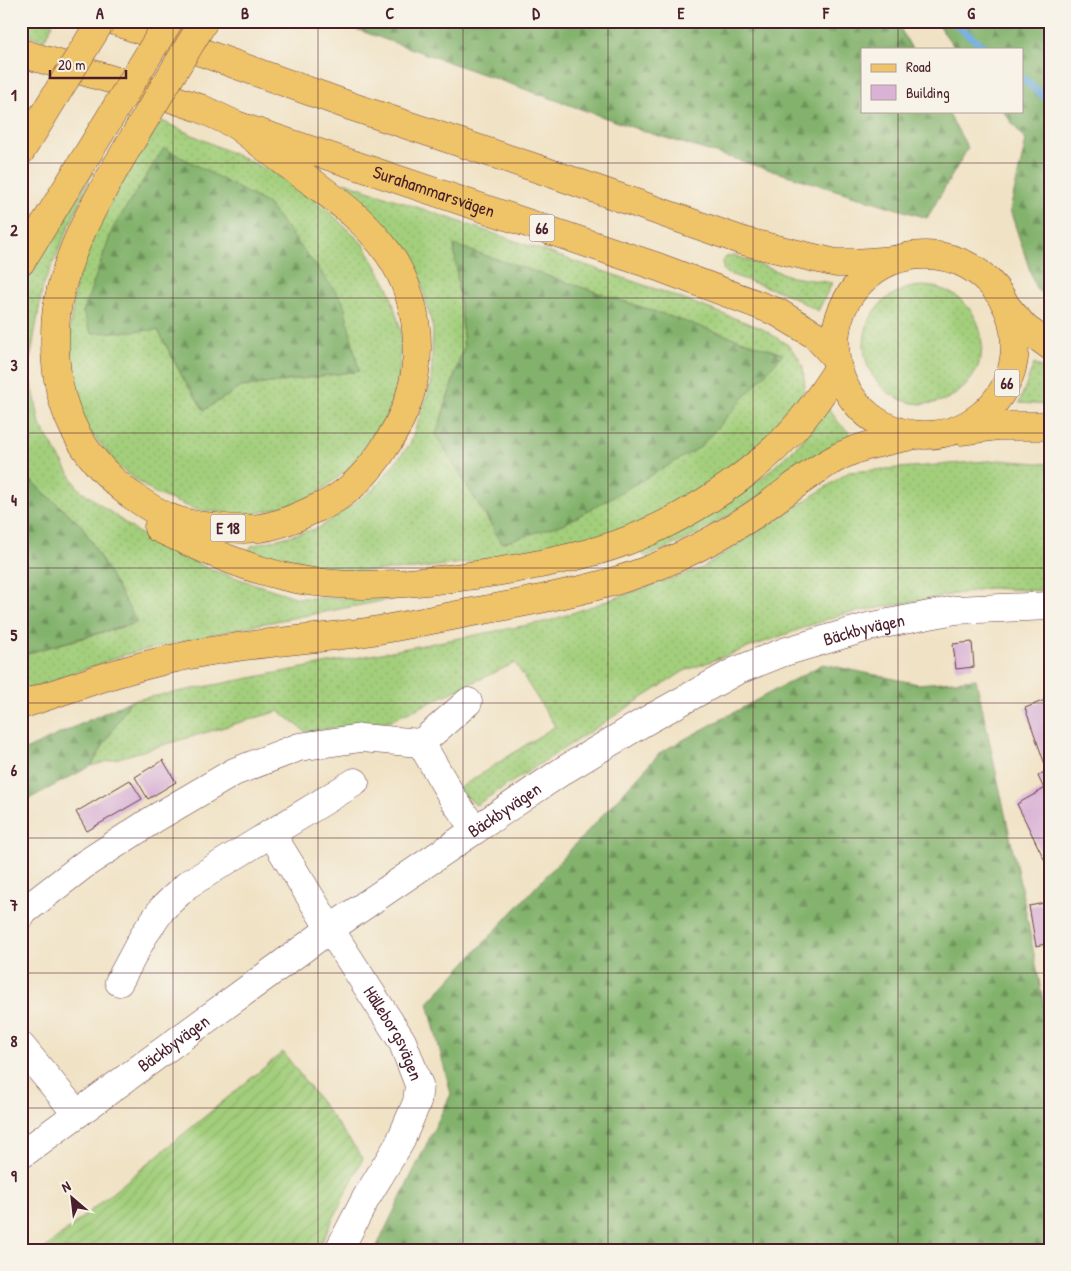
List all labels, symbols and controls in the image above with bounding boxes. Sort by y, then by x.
text: A [96,2,104,24]
text: B [241,2,249,24]
text: C [386,2,395,24]
text: D [532,2,540,24]
text: E [677,2,685,24]
text: F [822,2,830,24]
text: G [967,2,975,24]
scale bar [50,48,126,80]
legend [861,48,1024,112]
text: 20 m [58,54,85,75]
text: Road [906,56,931,77]
text: Building [906,82,950,103]
text: 1 [11,84,17,106]
street label: Surahammarsvägen [370,159,498,223]
road number: 66 [530,214,554,242]
text: 2 [10,219,18,241]
text: 3 [10,354,18,376]
road number: 66 [994,369,1020,396]
text: 4 [11,489,17,511]
road number: E 18 [210,514,246,542]
street label: Bäckbyvägen [820,607,907,652]
text: 5 [11,624,18,646]
text: 6 [11,759,18,781]
street label: Bäckbyvägen [463,776,546,843]
text: 7 [9,894,18,916]
street label: Hälleborgsvägen [358,981,429,1084]
street label: Bäckbyvägen [132,1008,214,1078]
text: 8 [11,1030,18,1052]
text: 9 [11,1165,17,1187]
north arrow [48,1174,98,1224]
text: N [58,1176,74,1196]

